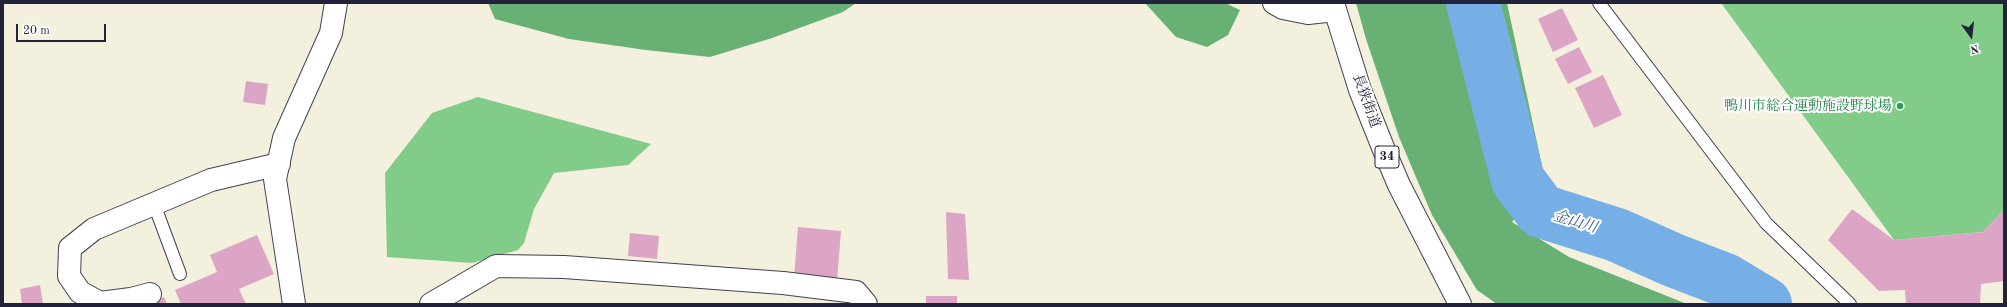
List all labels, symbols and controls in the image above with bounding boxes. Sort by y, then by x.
scale bar [18,16,108,42]
north arrow [1951,16,1991,56]
text: 20 m [23,25,50,37]
text: N [1969,42,1980,54]
street label: 長狭街道 [1349,72,1383,130]
place label: 鴨川市総合運動施設野球場 [1724,98,1892,114]
marker: 鴨川市総合運動施設野球場 [1895,101,1905,111]
road number: 34 [1375,146,1399,168]
water label: 金山川 [1551,207,1599,237]

